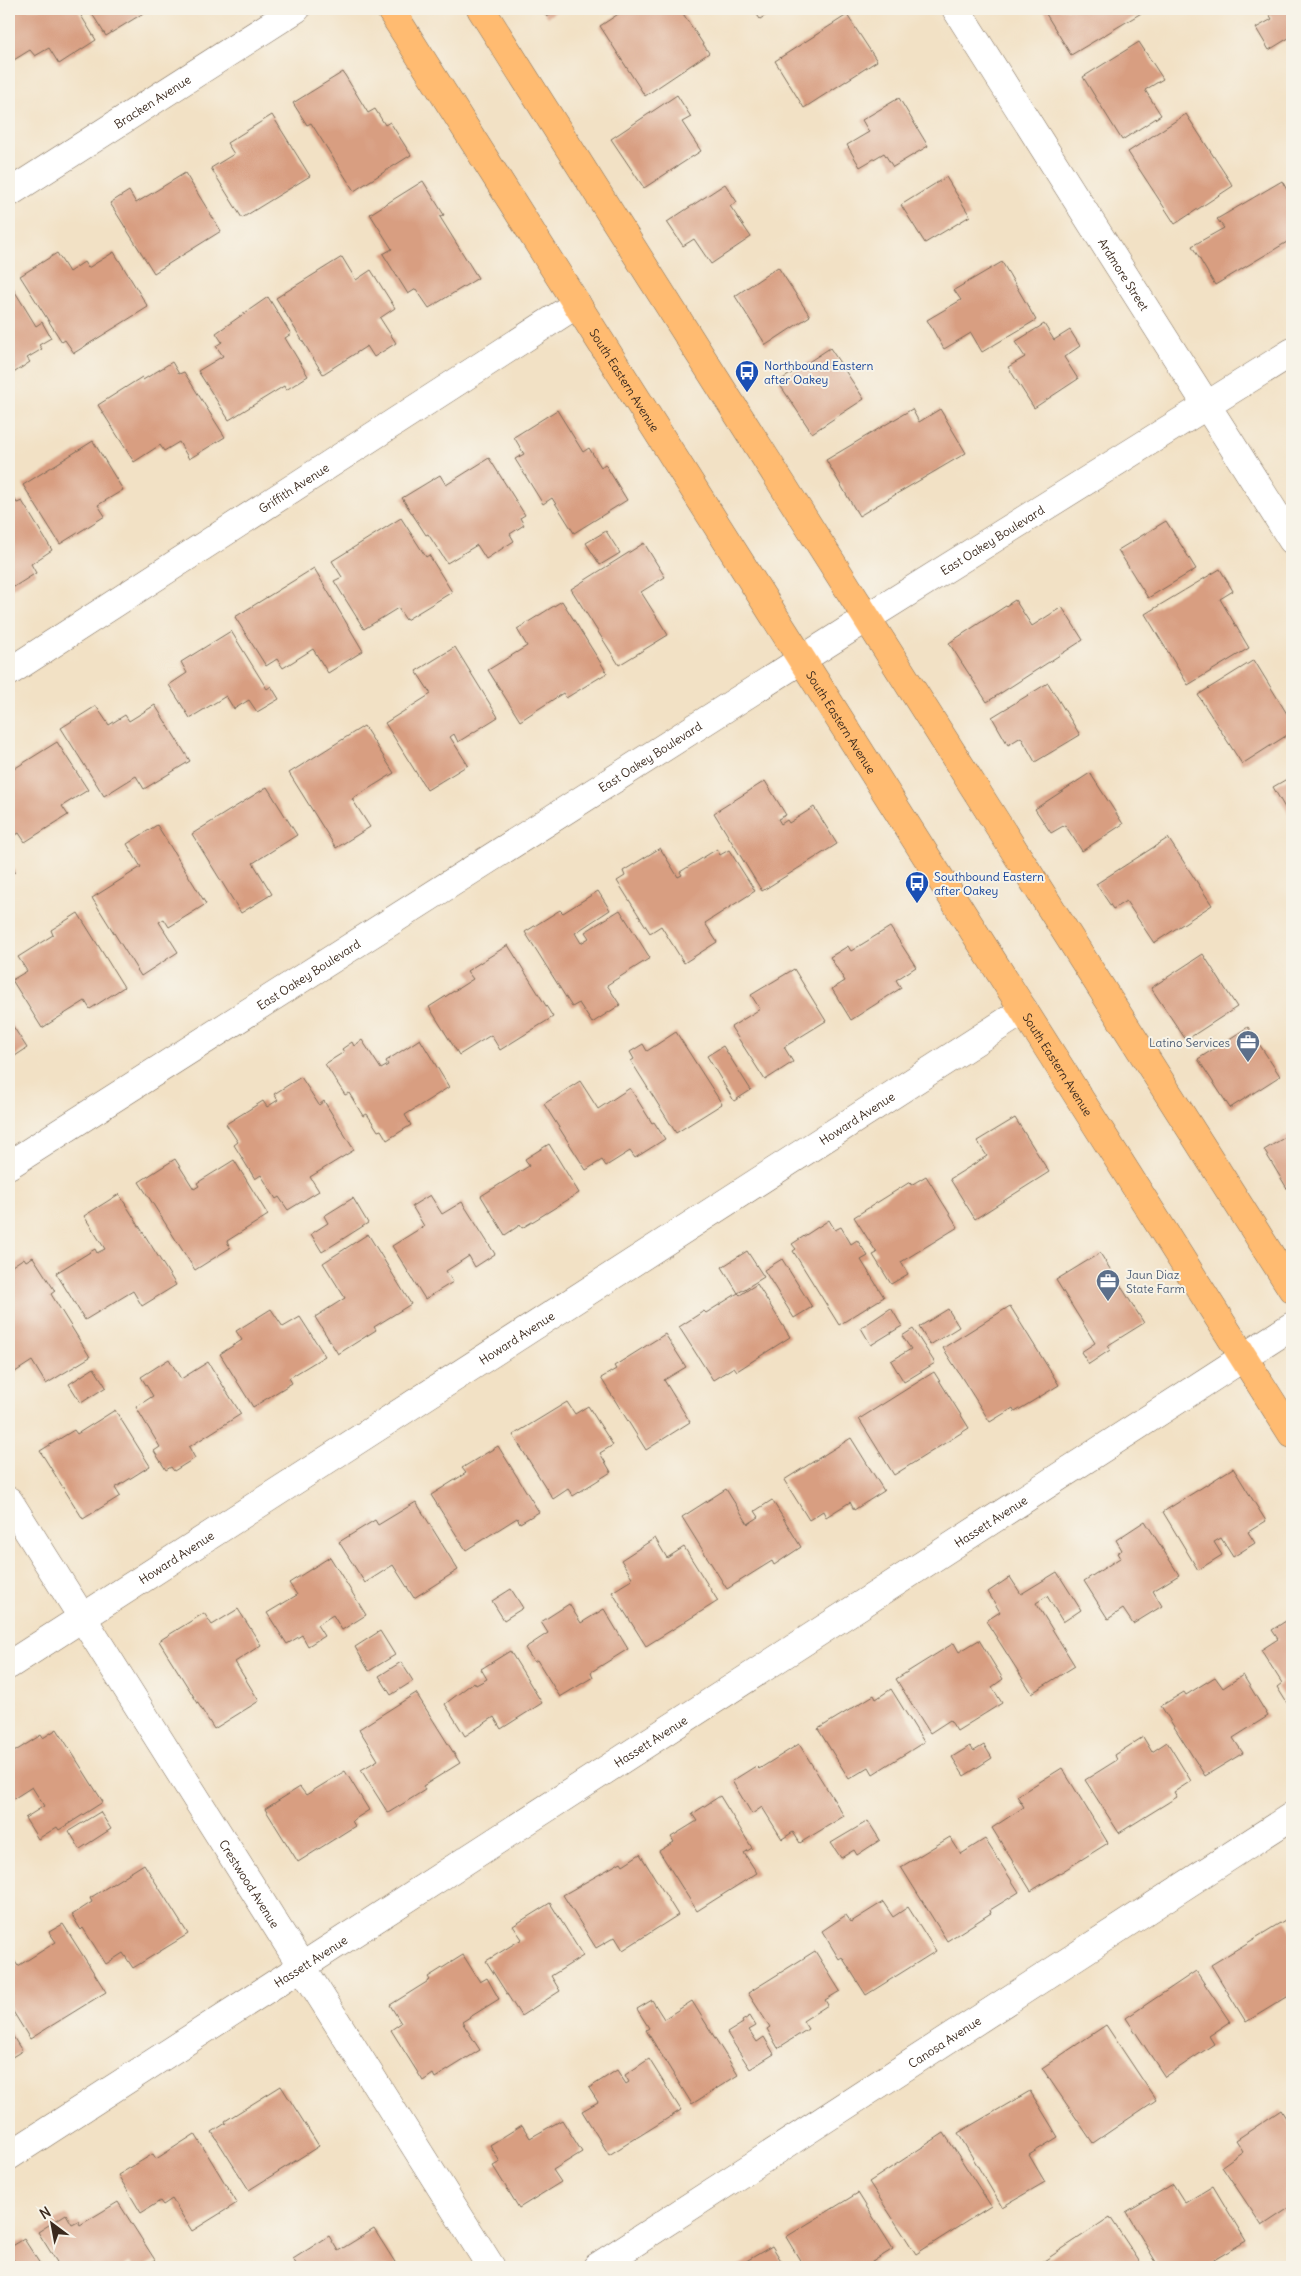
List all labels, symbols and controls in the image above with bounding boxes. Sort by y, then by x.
street label: Bracken Avenue [111,71,193,131]
street label: Ardmore Street [1095,235,1152,313]
street label: South Eastern Avenue [587,326,663,434]
place label: Northbound Eastern after Oakey [764,358,873,387]
bus stop icon: Northbound Eastern after Oakey [734,359,760,393]
street label: Griffith Avenue [255,459,332,516]
street label: East Oakey Boulevard [937,502,1047,578]
street label: South Eastern Avenue [803,668,880,776]
street label: East Oakey Boulevard [595,718,704,795]
place label: Southbound Eastern after Oakey [934,869,1044,898]
bus stop icon: Southbound Eastern after Oakey [904,870,930,904]
street label: East Oakey Boulevard [254,936,363,1013]
street label: South Eastern Avenue [1020,1010,1096,1119]
office icon: Latino Services [1235,1029,1261,1063]
place label: Latino Services [1149,1035,1230,1050]
street label: Howard Avenue [816,1088,897,1148]
place label: Jaun Diaz State Farm [1126,1267,1186,1296]
office icon: Jaun Diaz State Farm [1095,1268,1121,1302]
street label: Howard Avenue [476,1308,557,1367]
street label: Hassett Avenue [951,1492,1030,1550]
street label: Howard Avenue [136,1527,217,1587]
street label: Hassett Avenue [611,1712,690,1770]
street label: Crestwood Avenue [216,1837,283,1930]
street label: Hassett Avenue [271,1932,350,1990]
street label: Canosa Avenue [905,2013,984,2071]
north arrow [28,2198,78,2248]
text: N [36,2203,54,2223]

